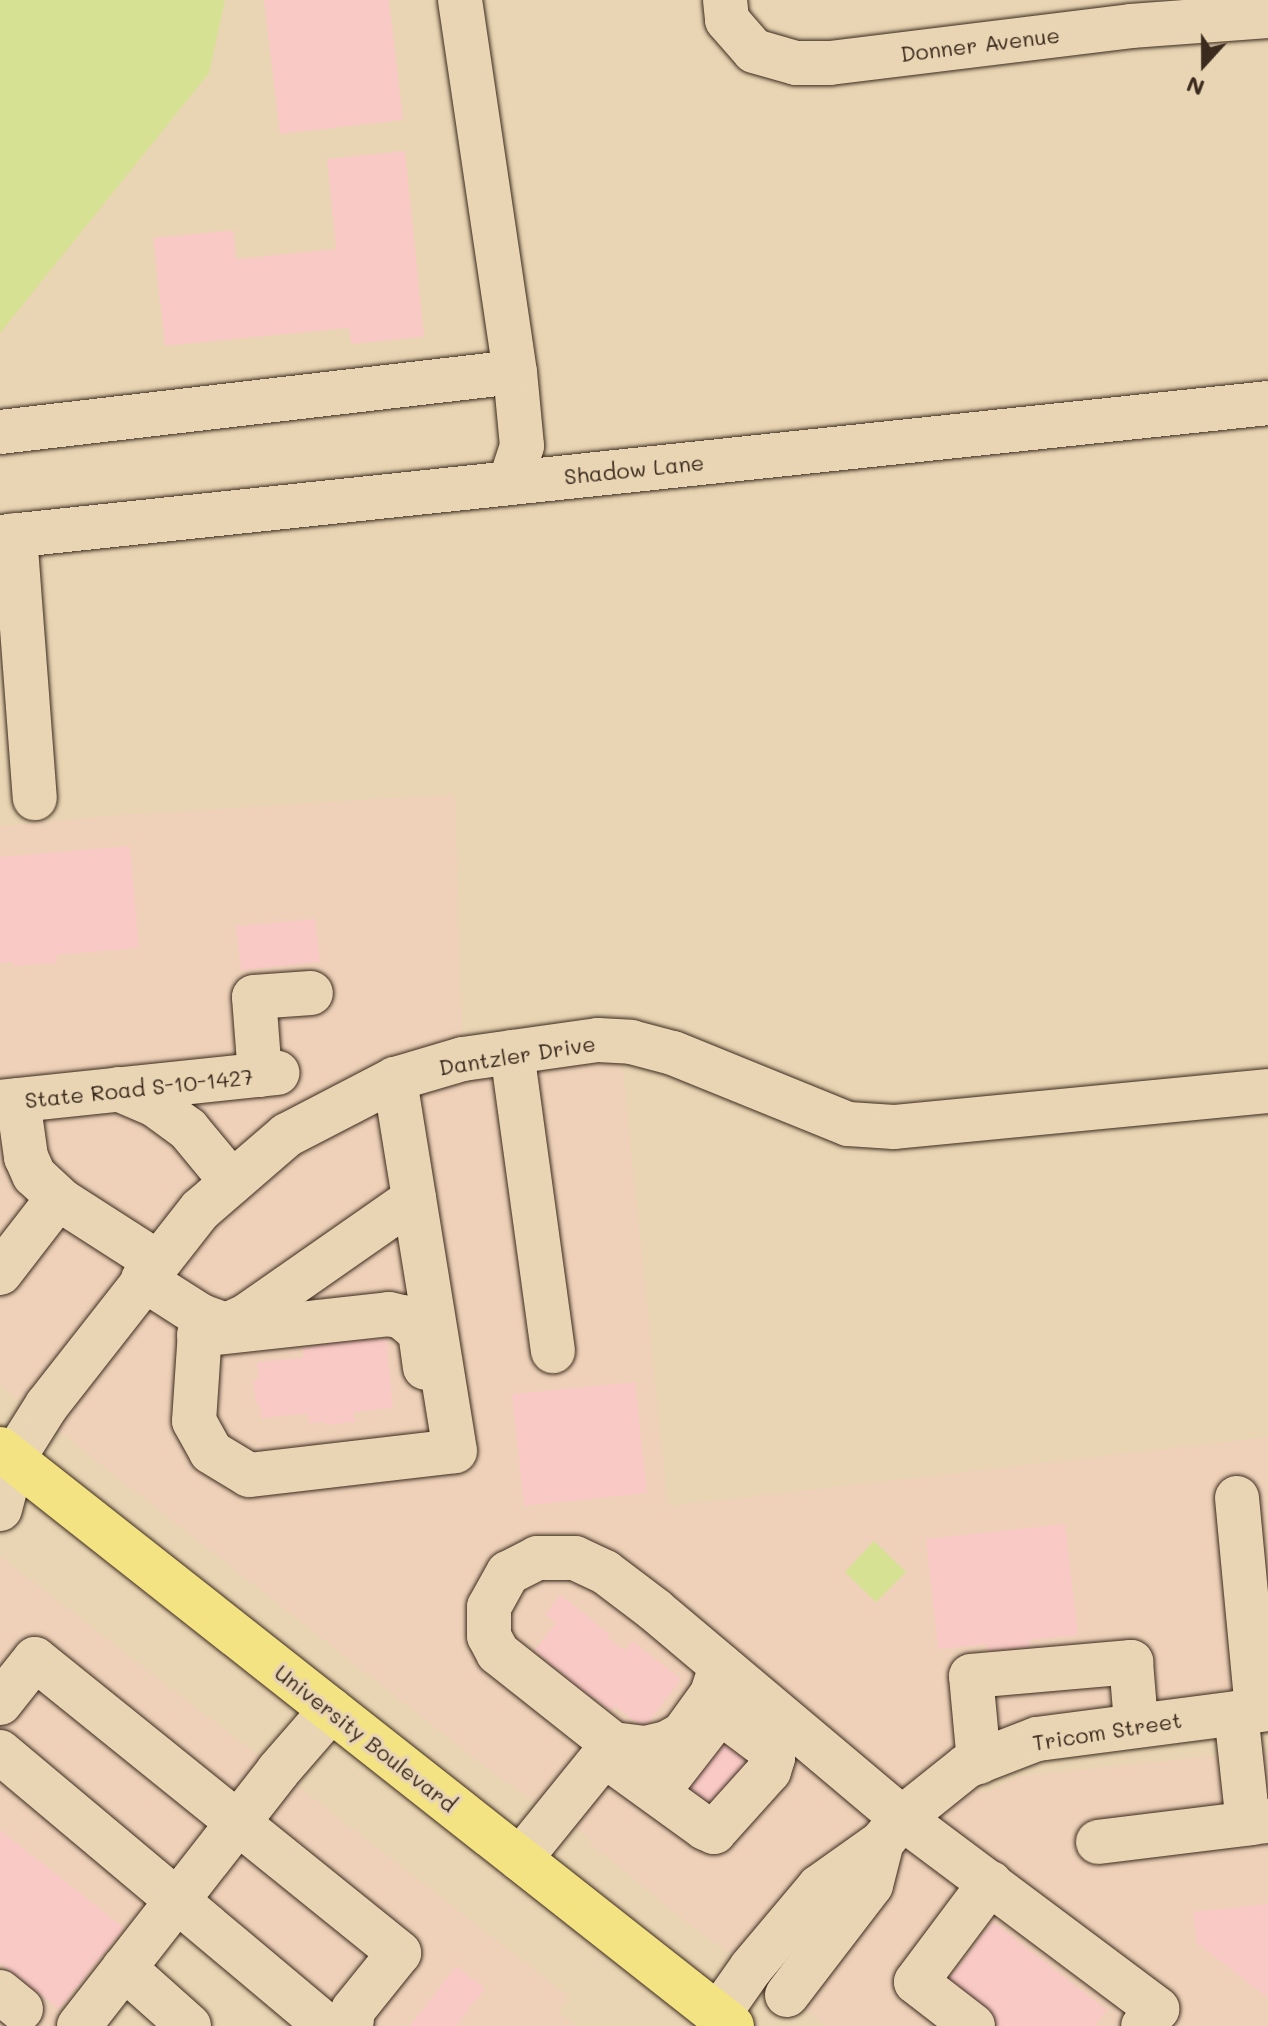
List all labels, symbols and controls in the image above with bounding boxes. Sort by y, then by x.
street label: Donner Avenue [899,21,1061,67]
north arrow [1164,24,1244,104]
text: N [1182,70,1208,103]
street label: Shadow Lane [563,449,705,489]
street label: Dantzler Drive [437,1030,597,1080]
street label: State Road S-10-1427 [23,1063,255,1113]
street label: University Boulevard [270,1659,462,1817]
street label: Tricom Street [1031,1706,1183,1756]

